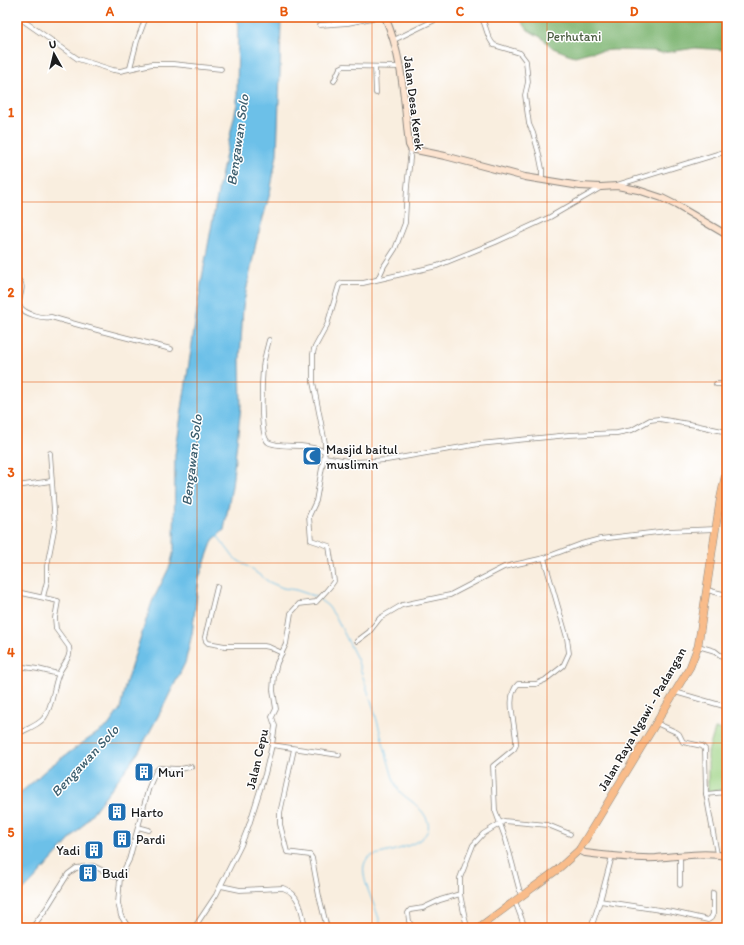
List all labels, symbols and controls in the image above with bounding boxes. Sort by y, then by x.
text: A [105,4,115,19]
text: B [280,4,289,19]
text: C [456,4,465,19]
text: D [630,4,639,19]
park label: Perhutani [547,29,601,44]
north arrow [34,34,74,74]
text: U [48,38,57,52]
street label: Jalan Desa Kerek [401,55,427,152]
water label: Bengawan Solo [223,93,253,187]
text: 1 [8,105,14,120]
text: 2 [8,285,15,300]
water label: Bengawan Solo [178,413,206,506]
place label: Masjid baitul muslimin [326,442,398,472]
mosque icon: Masjid baitul muslimin [301,445,323,467]
text: 3 [7,465,15,480]
street label: Jalan Raya Ngawi - Padangan [595,644,690,794]
text: 4 [7,645,15,660]
water label: Bengawan Solo [48,721,123,800]
street label: Jalan Cepu [243,727,271,791]
building icon: Muri [133,761,155,783]
place label: Muri [158,765,184,780]
building icon: Harto [106,801,128,823]
place label: Harto [131,805,164,820]
text: 5 [8,825,15,840]
building icon: Pardi [111,828,133,850]
place label: Pardi [136,832,165,847]
building icon: Yadi [83,839,105,861]
place label: Yadi [56,843,80,858]
building icon: Budi [77,862,99,884]
place label: Budi [102,866,128,881]

